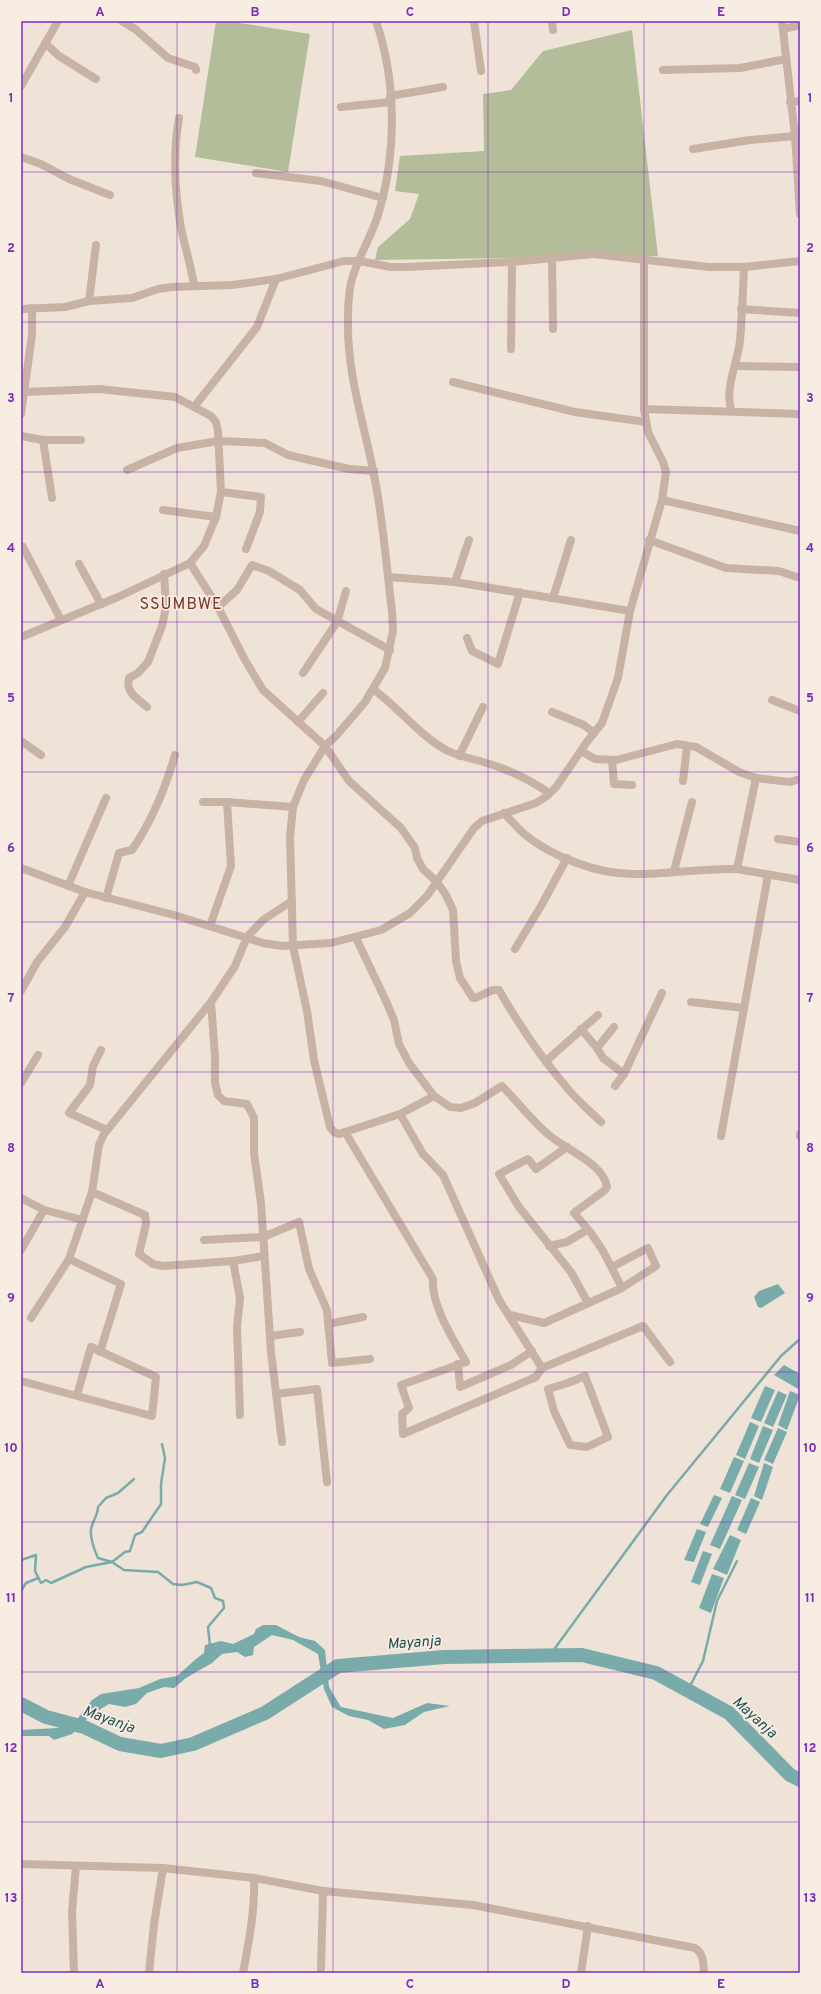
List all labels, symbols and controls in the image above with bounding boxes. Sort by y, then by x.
text: A [95,5,105,21]
text: B [251,5,260,21]
text: C [406,5,414,21]
text: D [561,5,571,21]
text: E [717,5,725,21]
text: 1 [8,91,14,107]
text: 1 [807,91,813,107]
text: 2 [7,241,15,257]
text: 2 [806,241,814,257]
text: 3 [7,391,15,407]
text: 3 [806,391,814,407]
text: 4 [7,541,15,557]
text: 4 [806,541,814,557]
district label: SSUMBWE [139,595,223,615]
text: 5 [7,691,15,707]
text: 5 [806,691,814,707]
text: 6 [7,841,15,857]
text: 6 [806,841,814,857]
text: 7 [8,991,15,1007]
text: 7 [807,991,814,1007]
text: 8 [7,1141,15,1157]
text: 8 [806,1141,814,1157]
text: 9 [7,1291,15,1307]
text: 9 [806,1291,814,1307]
text: 10 [4,1441,18,1457]
text: 10 [803,1441,817,1457]
text: 11 [6,1591,16,1607]
text: 11 [805,1591,815,1607]
water label: Mayanja [387,1632,442,1655]
water label: Mayanja [728,1693,781,1743]
water label: Mayanja [80,1702,137,1739]
text: 12 [4,1741,18,1757]
text: 12 [803,1741,817,1757]
text: 13 [5,1891,18,1907]
text: 13 [804,1891,817,1907]
text: A [95,1977,105,1993]
text: B [251,1977,260,1993]
text: C [406,1977,414,1993]
text: D [561,1977,571,1993]
text: E [717,1977,725,1993]

